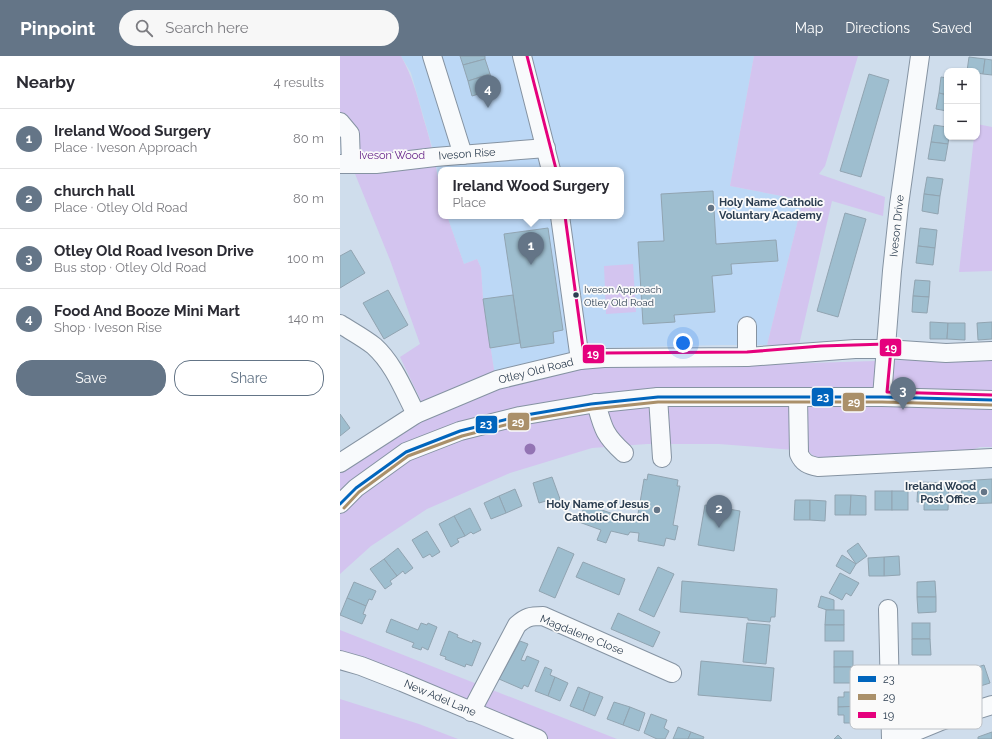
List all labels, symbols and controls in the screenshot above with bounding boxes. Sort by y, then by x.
search box [119,10,399,46]
text: Pinpoint [20,17,95,39]
icon: search [133,17,155,39]
text: Search here [165,19,249,37]
text: Map [795,20,823,36]
text: Directions [845,20,910,36]
text: Saved [932,20,972,36]
map controls [944,68,980,140]
button: + [944,68,980,104]
text: Nearby [16,72,75,92]
text: 4 results [273,75,324,90]
pin: 4 [475,75,501,108]
button: − [944,104,980,140]
text: Ireland Wood Surgery [54,122,211,140]
text: 1 [26,131,32,146]
text: 80 m [293,131,324,146]
text: Place · Iveson Approach [54,140,197,155]
street label: Iveson Rise [438,145,497,162]
park label: Iveson Wood [359,149,425,162]
popup [438,167,624,219]
text: Ireland Wood Surgery [452,177,610,195]
text: church hall [54,182,135,200]
text: 2 [25,191,33,206]
text: 80 m [293,191,324,206]
street label: Iveson Drive [887,194,907,258]
text: Place [452,195,486,210]
place label: Holy Name Catholic Voluntary Academy [719,196,823,222]
text: Place · Otley Old Road [54,200,187,215]
marker: Holy Name Catholic Voluntary Academy [706,203,716,213]
pin: 1 [518,232,544,265]
text: Otley Old Road Iveson Drive [54,242,254,260]
text: 3 [25,251,33,266]
text: 100 m [287,251,324,266]
text: Bus stop · Otley Old Road [54,260,206,275]
place label: Iveson Approach Otley Old Road [584,284,662,308]
marker: Iveson Approach Otley Old Road [571,290,581,300]
text: Food And Booze Mini Mart [54,302,240,320]
text: 4 [25,311,33,326]
text: 140 m [288,311,324,326]
text: Shop · Iveson Rise [54,320,162,335]
your location [673,333,693,353]
line badge: 19 [879,338,902,357]
text: 19 [885,342,897,355]
line badge: 19 [582,344,605,364]
text: 19 [587,348,599,361]
street label: Otley Old Road [497,355,575,387]
button: Save [16,360,166,396]
button: Share [174,360,324,396]
pin: 3 [890,377,916,410]
line badge: 23 [811,387,834,407]
text: 23 [817,391,829,404]
line badge: 29 [842,392,865,412]
text: 29 [848,396,861,409]
line badge: 29 [507,412,530,431]
line badge: 23 [475,415,498,434]
text: 29 [512,416,525,429]
text: 23 [480,418,492,431]
place label: Ireland Wood Post Office [905,480,976,506]
marker: Ireland Wood Post Office [979,487,989,497]
pin: 2 [706,495,732,528]
place label: Holy Name of Jesus Catholic Church [546,498,650,524]
marker: Holy Name of Jesus Catholic Church [652,505,662,515]
street label: Magdalene Close [538,612,626,658]
legend [850,665,982,729]
text: 23 [883,673,895,686]
street label: New Adel Lane [402,677,479,719]
text: 29 [883,691,895,704]
text: 19 [883,709,894,722]

